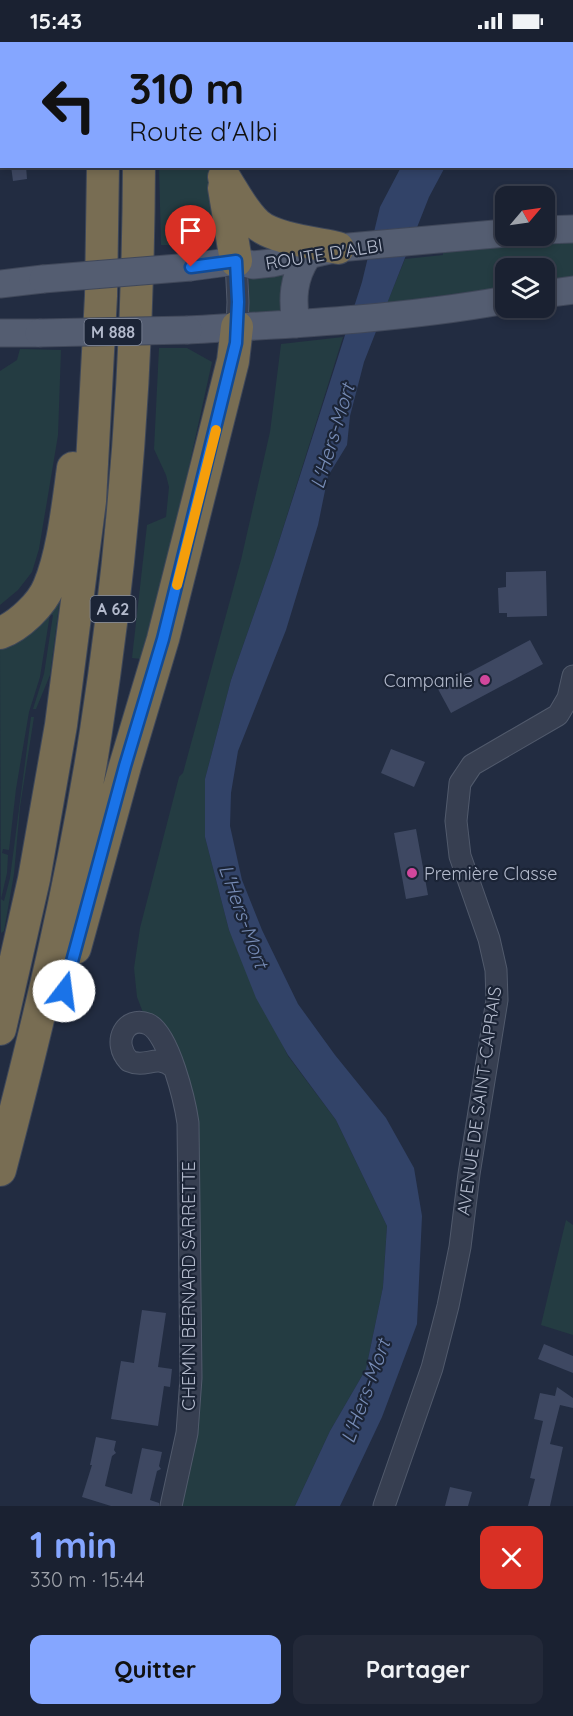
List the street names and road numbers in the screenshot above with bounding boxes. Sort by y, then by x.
street label: ROUTE D'ALBI [264,233,384,275]
road number: M 888 [84,319,142,345]
road number: A 62 [90,596,136,622]
street label: AVENUE DE SAINT-CAPRAIS [452,985,506,1217]
street label: CHEMIN BERNARD SARRETTE [177,1161,200,1411]

